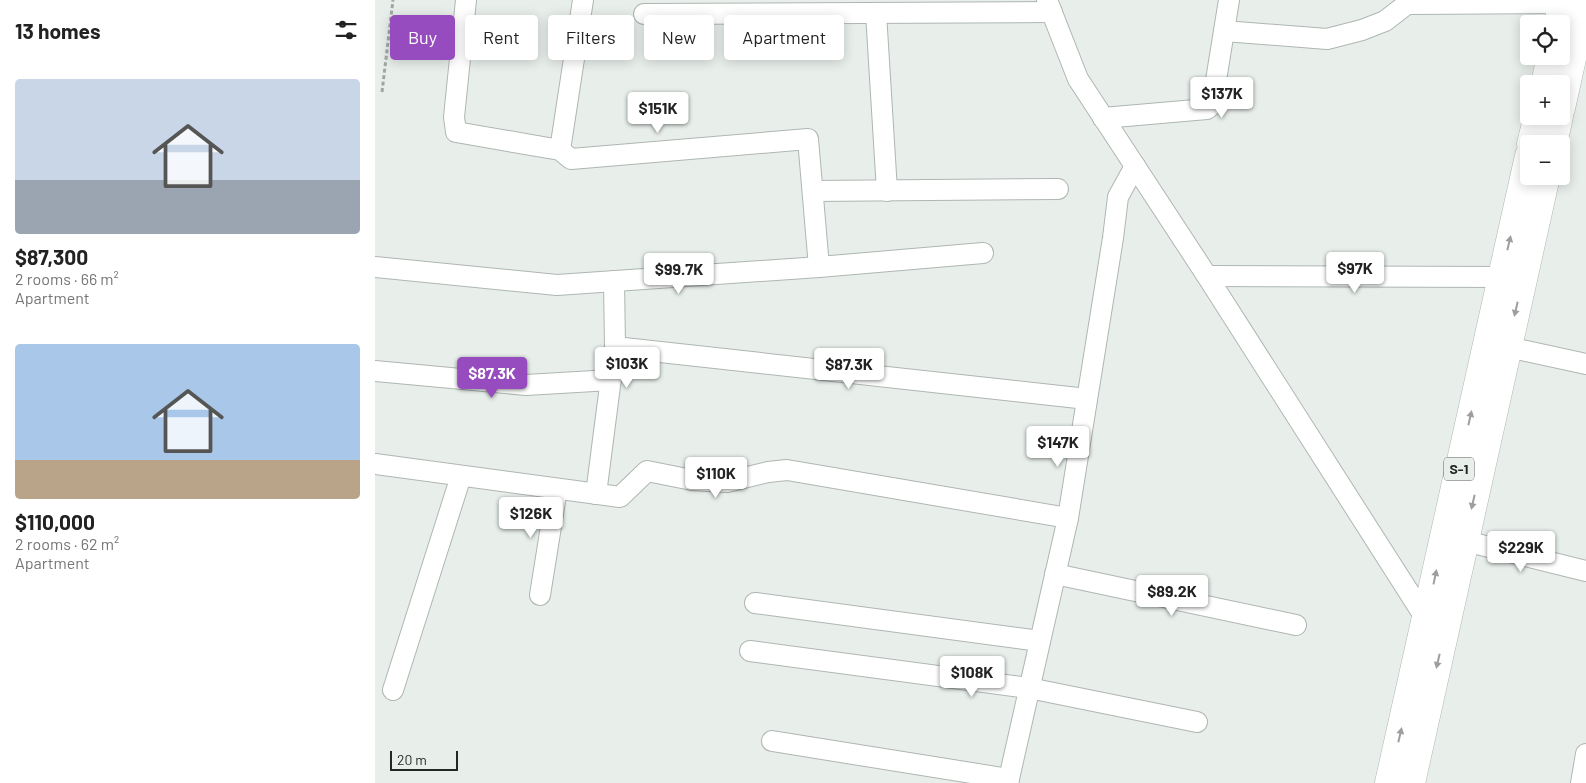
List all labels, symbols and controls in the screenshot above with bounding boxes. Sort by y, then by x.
chip: Buy [390,15,455,60]
chip: Rent [465,15,538,60]
chip: Filters [548,15,634,60]
chip: New [644,15,714,60]
chip: Apartment [724,15,844,60]
map controls [1520,15,1570,185]
button: locate [1520,15,1570,65]
icon: filters [332,16,360,44]
text: 13 homes [15,18,100,43]
button: + [1520,75,1570,125]
pin: $137K [1187,76,1257,119]
text: $137K [1201,83,1243,102]
pin: $151K [623,92,693,134]
text: $151K [639,98,677,117]
icon: home [143,111,233,201]
button: − [1520,135,1570,185]
one-way arrow [1506,234,1514,250]
text: $87,300 [15,244,88,269]
pin: $99.7K [638,252,720,295]
pin: $97K [1325,252,1385,294]
text: $97K [1337,258,1373,277]
text: $99.7K [655,259,703,278]
text: 2 rooms · 66 m² [15,269,119,288]
text: Apartment [15,288,90,307]
one-way arrow [1512,302,1520,317]
pin: $103K [592,346,662,389]
pin: $87.3K [808,348,890,390]
text: $103K [606,353,648,372]
text: $87.3K [825,354,873,373]
pin: $87.3K [451,356,533,399]
text: $87.3K [468,363,516,382]
icon: home [143,376,233,466]
one-way arrow [1466,411,1474,426]
pin: $147K [1023,426,1093,468]
text: $147K [1037,432,1079,451]
pin: $110K [681,456,751,499]
road number: S-1 [1444,458,1474,480]
text: $110K [696,463,736,482]
one-way arrow [1469,494,1477,510]
pin: $126K [496,496,566,539]
text: $126K [510,503,552,522]
text: $110,000 [15,509,95,534]
pin: $229K [1486,530,1556,573]
text: 2 rooms · 62 m² [15,534,119,553]
text: $229K [1498,537,1544,556]
text: Apartment [15,553,90,572]
one-way arrow [1431,569,1439,584]
pin: $89.2K [1131,574,1213,617]
text: $89.2K [1147,581,1197,600]
one-way arrow [1434,653,1442,668]
pin: $108K [937,656,1007,698]
text: $108K [951,662,993,681]
one-way arrow [1396,728,1404,743]
scale bar [390,748,457,771]
text: 20 m [397,751,427,768]

